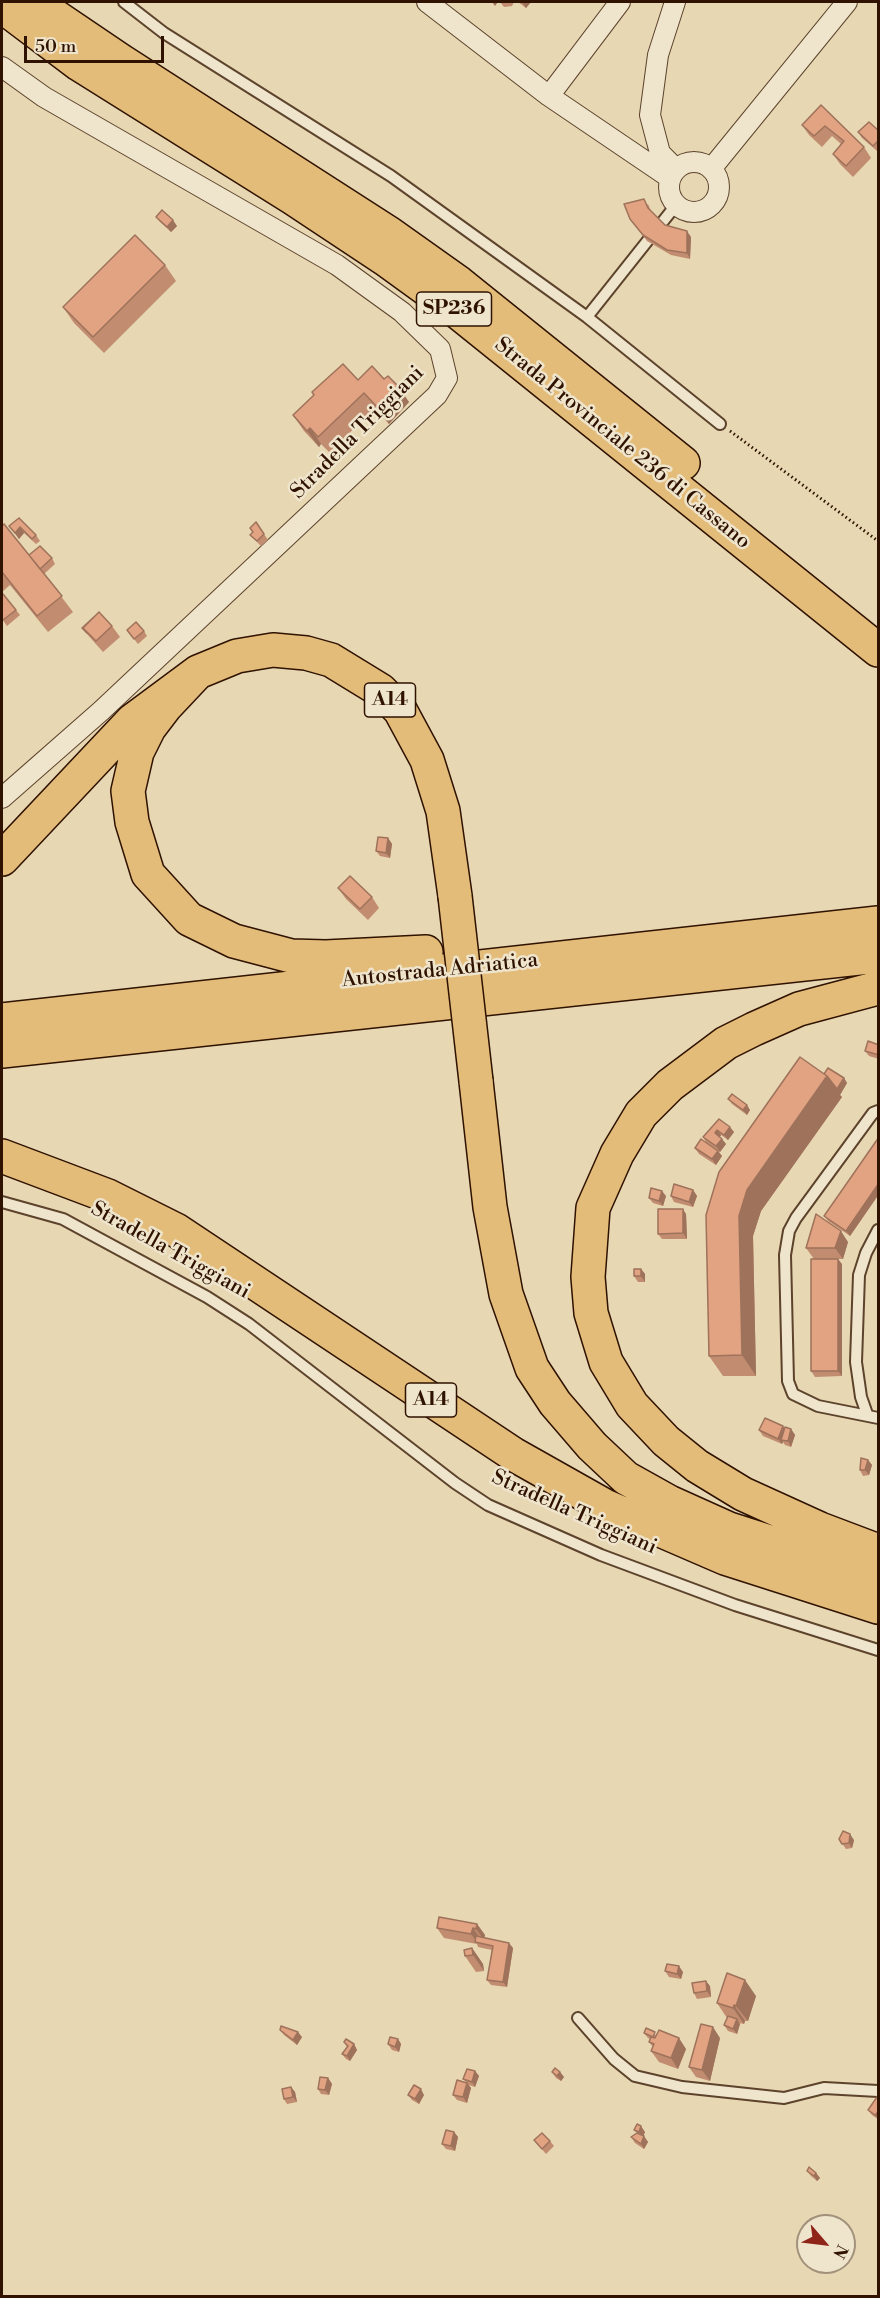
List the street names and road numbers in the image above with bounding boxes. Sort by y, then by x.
road number: SP236 [416,292,492,326]
street label: Strada Provinciale 236 di Cassano [489,333,755,555]
street label: Stradella Triggiani [286,361,430,505]
road number: A14 [364,683,416,717]
street label: Autostrada Adriatica [341,948,539,994]
street label: Stradella Triggiani [86,1197,254,1305]
road number: A14 [406,1383,456,1417]
street label: Stradella Triggiani [488,1465,660,1561]

